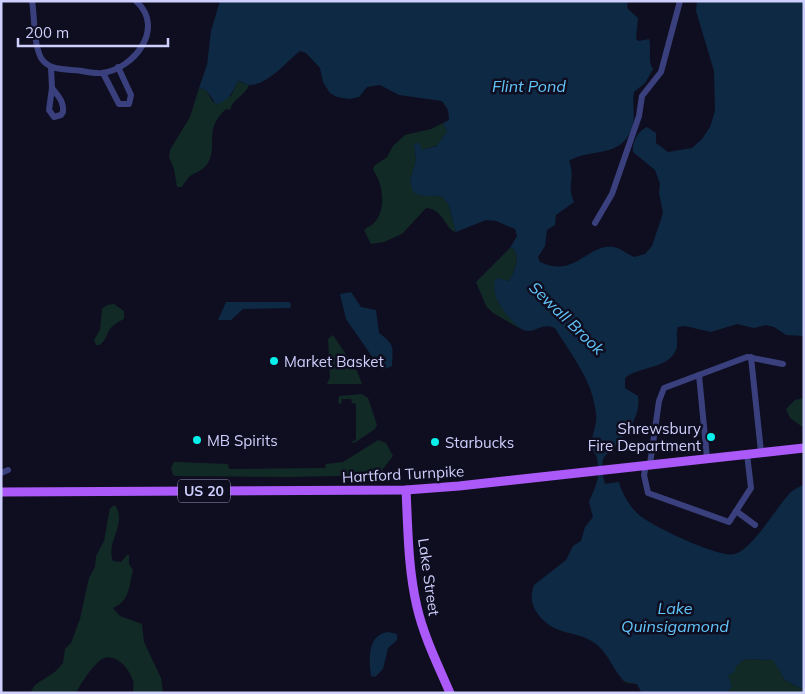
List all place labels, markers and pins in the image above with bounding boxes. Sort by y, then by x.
place label: Market Basket [284,352,384,371]
marker: Market Basket [268,355,280,367]
place label: Shrewsbury Fire Department [588,419,701,455]
place label: MB Spirits [207,431,278,450]
marker: Shrewsbury Fire Department [705,431,717,443]
place label: Starbucks [445,433,514,452]
marker: MB Spirits [191,434,203,446]
marker: Starbucks [429,436,441,448]

